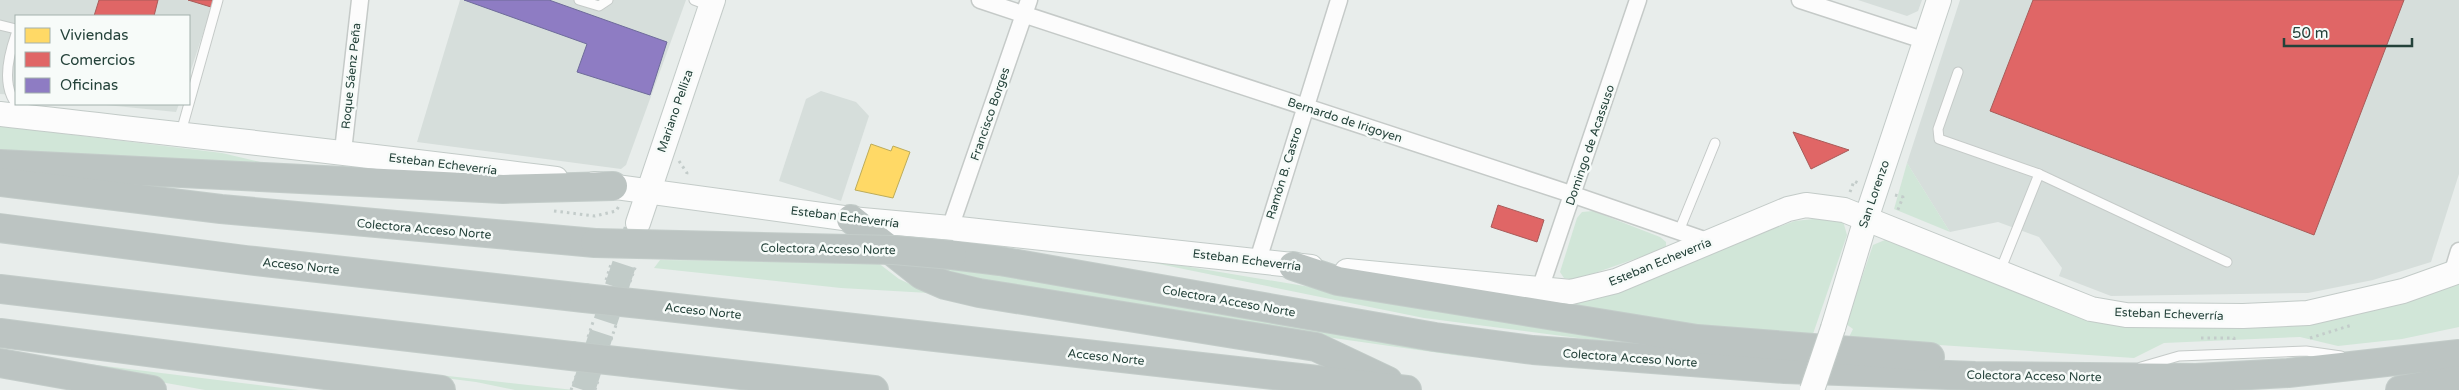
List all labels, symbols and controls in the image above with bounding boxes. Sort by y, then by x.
legend [15,15,190,105]
scale bar [2284,15,2412,47]
street label: Roque Sáenz Peña [338,22,364,130]
text: 50 m [2292,24,2329,42]
text: Viviendas [60,26,128,44]
text: Comercios [60,51,135,69]
street label: Francisco Borges [967,65,1013,162]
street label: Mariano Pelliza [654,68,696,154]
text: Oficinas [60,76,118,94]
street label: Domingo de Acassuso [1563,83,1617,207]
street label: Bernardo de Irigoyen [1286,95,1404,145]
street label: Ramón B. Castro [1263,125,1305,221]
street label: Esteban Echeverría [388,150,498,178]
street label: San Lorenzo [1856,158,1892,230]
street label: Esteban Echeverría [790,203,900,231]
street label: Colectora Acceso Norte [356,216,492,242]
street label: Esteban Echeverría [1607,235,1713,289]
street label: Colectora Acceso Norte [760,241,896,257]
street label: Esteban Echeverría [1192,246,1302,274]
street label: Acceso Norte [262,255,340,277]
street label: Colectora Acceso Norte [1161,282,1297,320]
street label: Acceso Norte [664,300,742,322]
street label: Esteban Echeverría [2114,305,2224,323]
street label: Acceso Norte [1067,346,1145,368]
street label: Colectora Acceso Norte [1562,346,1698,370]
street label: Colectora Acceso Norte [1966,368,2102,384]

